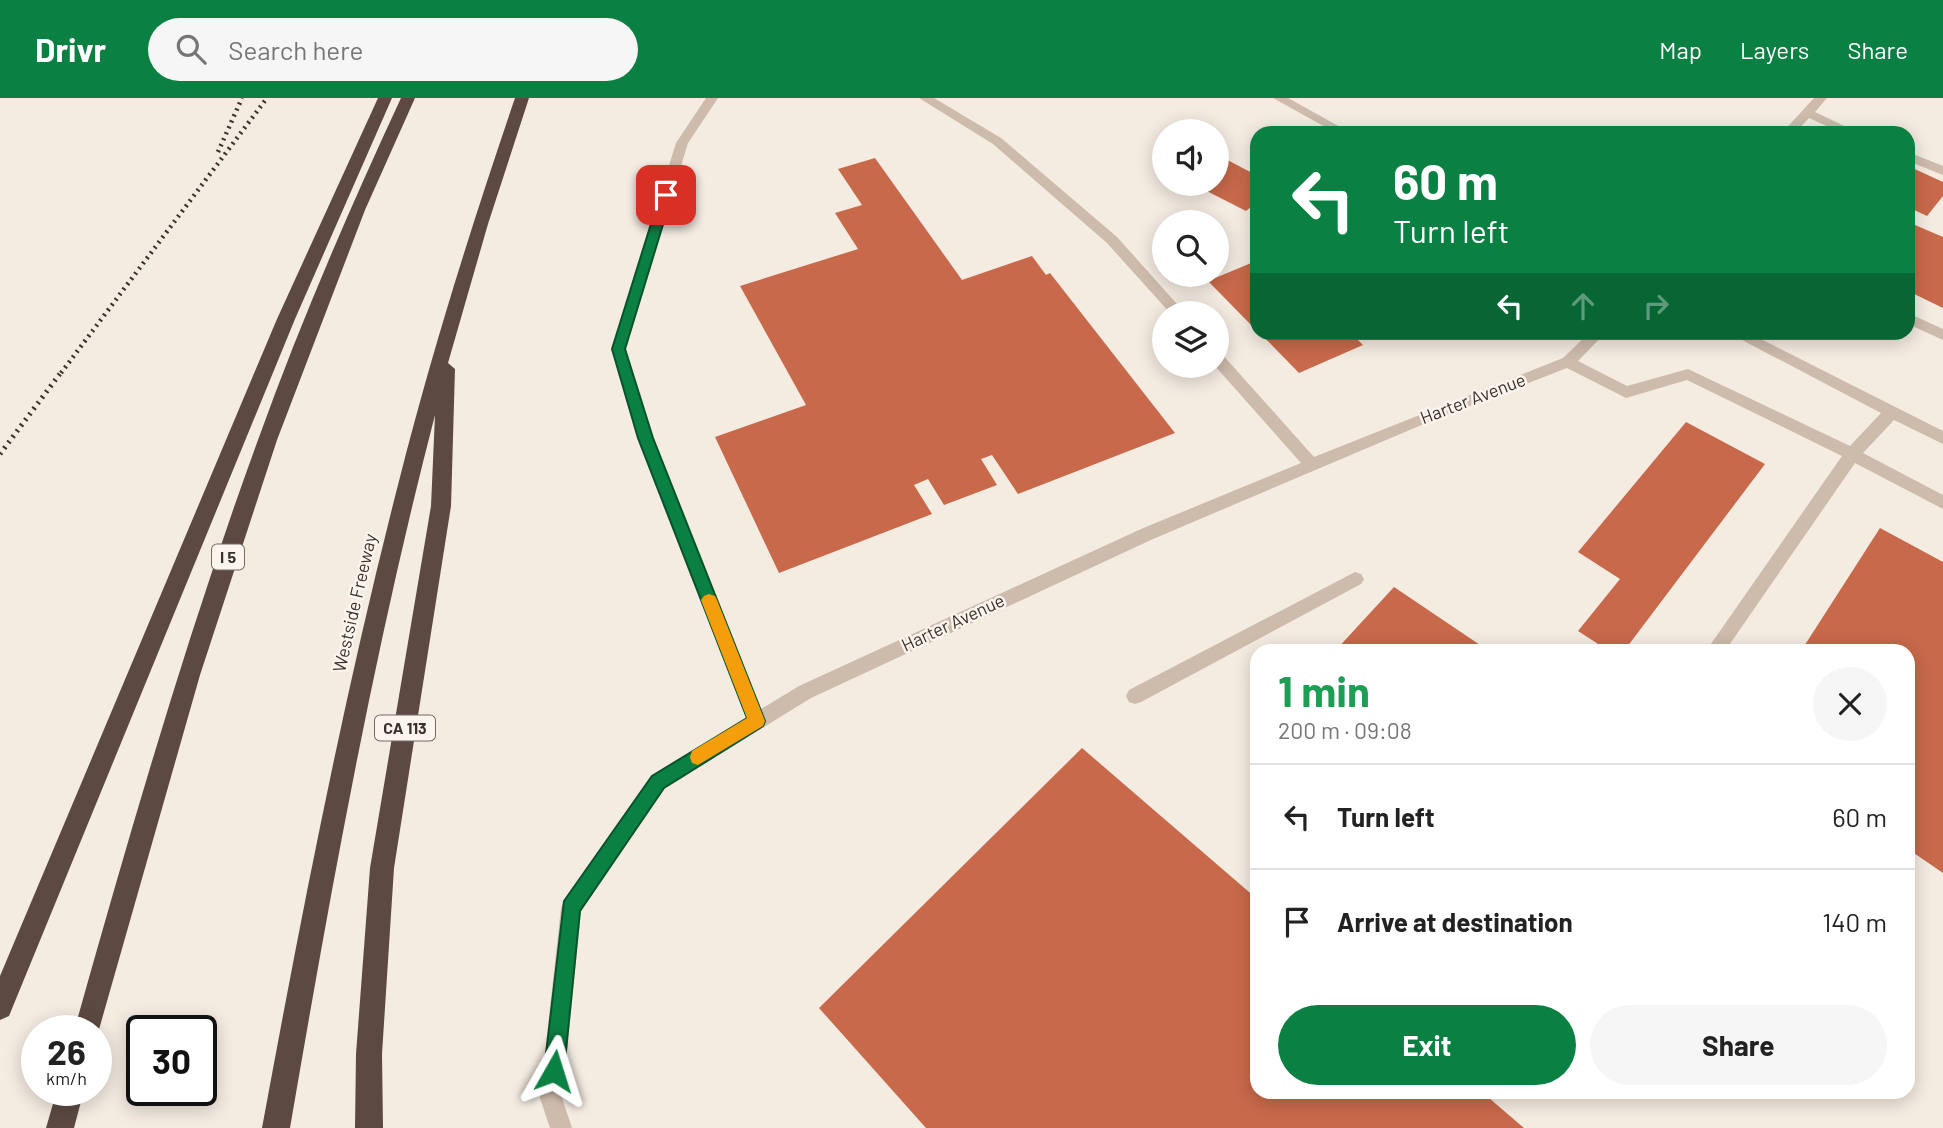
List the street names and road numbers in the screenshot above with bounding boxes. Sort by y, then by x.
street label: Harter Avenue [1417,368,1528,428]
street label: Westside Freeway [327,531,381,674]
road number: I 5 [212,544,244,570]
street label: Harter Avenue [898,589,1008,656]
road number: CA 113 [375,716,435,740]

